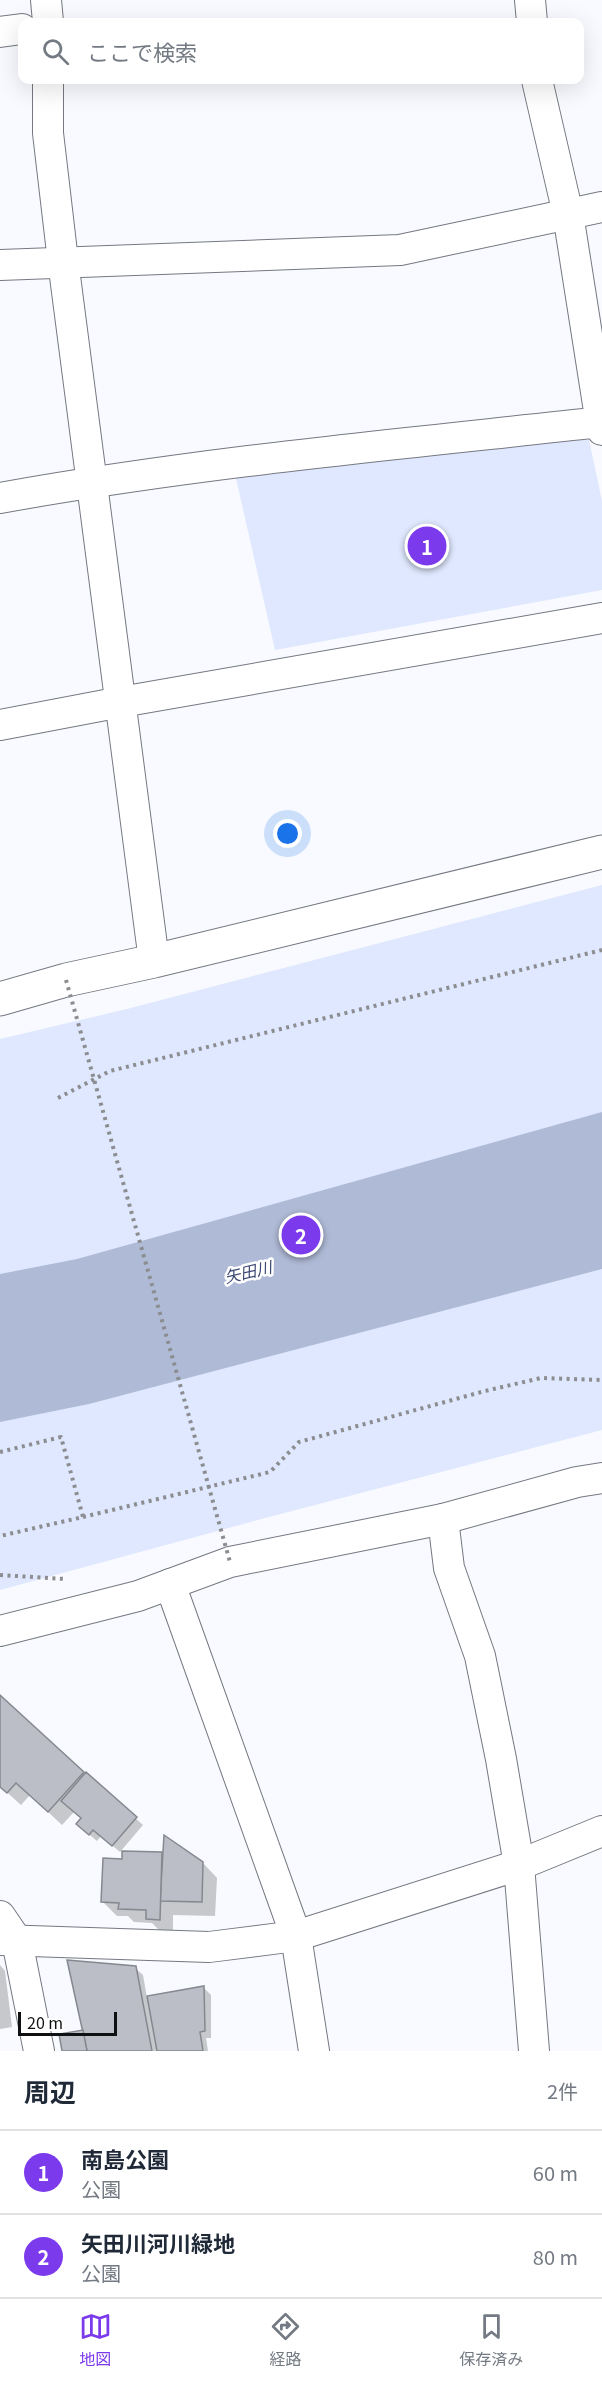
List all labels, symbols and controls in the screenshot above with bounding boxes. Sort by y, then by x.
search box [18,18,584,84]
icon: search [39,35,72,68]
text: ここで検索 [87,35,197,67]
pin: 1 [408,524,446,568]
your location [273,819,302,848]
pin: 2 [282,1212,320,1258]
water label: 矢田川 [222,1253,276,1288]
scale bar [18,2009,117,2036]
text: 20 m [27,2010,63,2034]
text: 周辺 [24,2072,76,2109]
text: 2件 [547,2076,578,2105]
text: 南島公園 [81,2142,169,2174]
text: 1 [38,2158,49,2187]
text: 60 m [533,2158,578,2187]
text: 公園 [81,2174,121,2203]
text: 矢田川河川緑地 [81,2226,235,2258]
text: 2 [38,2242,49,2271]
text: 80 m [533,2242,578,2271]
text: 公園 [81,2258,121,2287]
tab: 地図 [79,2310,112,2370]
tab: 経路 [269,2310,302,2370]
tab: 保存済み [459,2310,523,2370]

